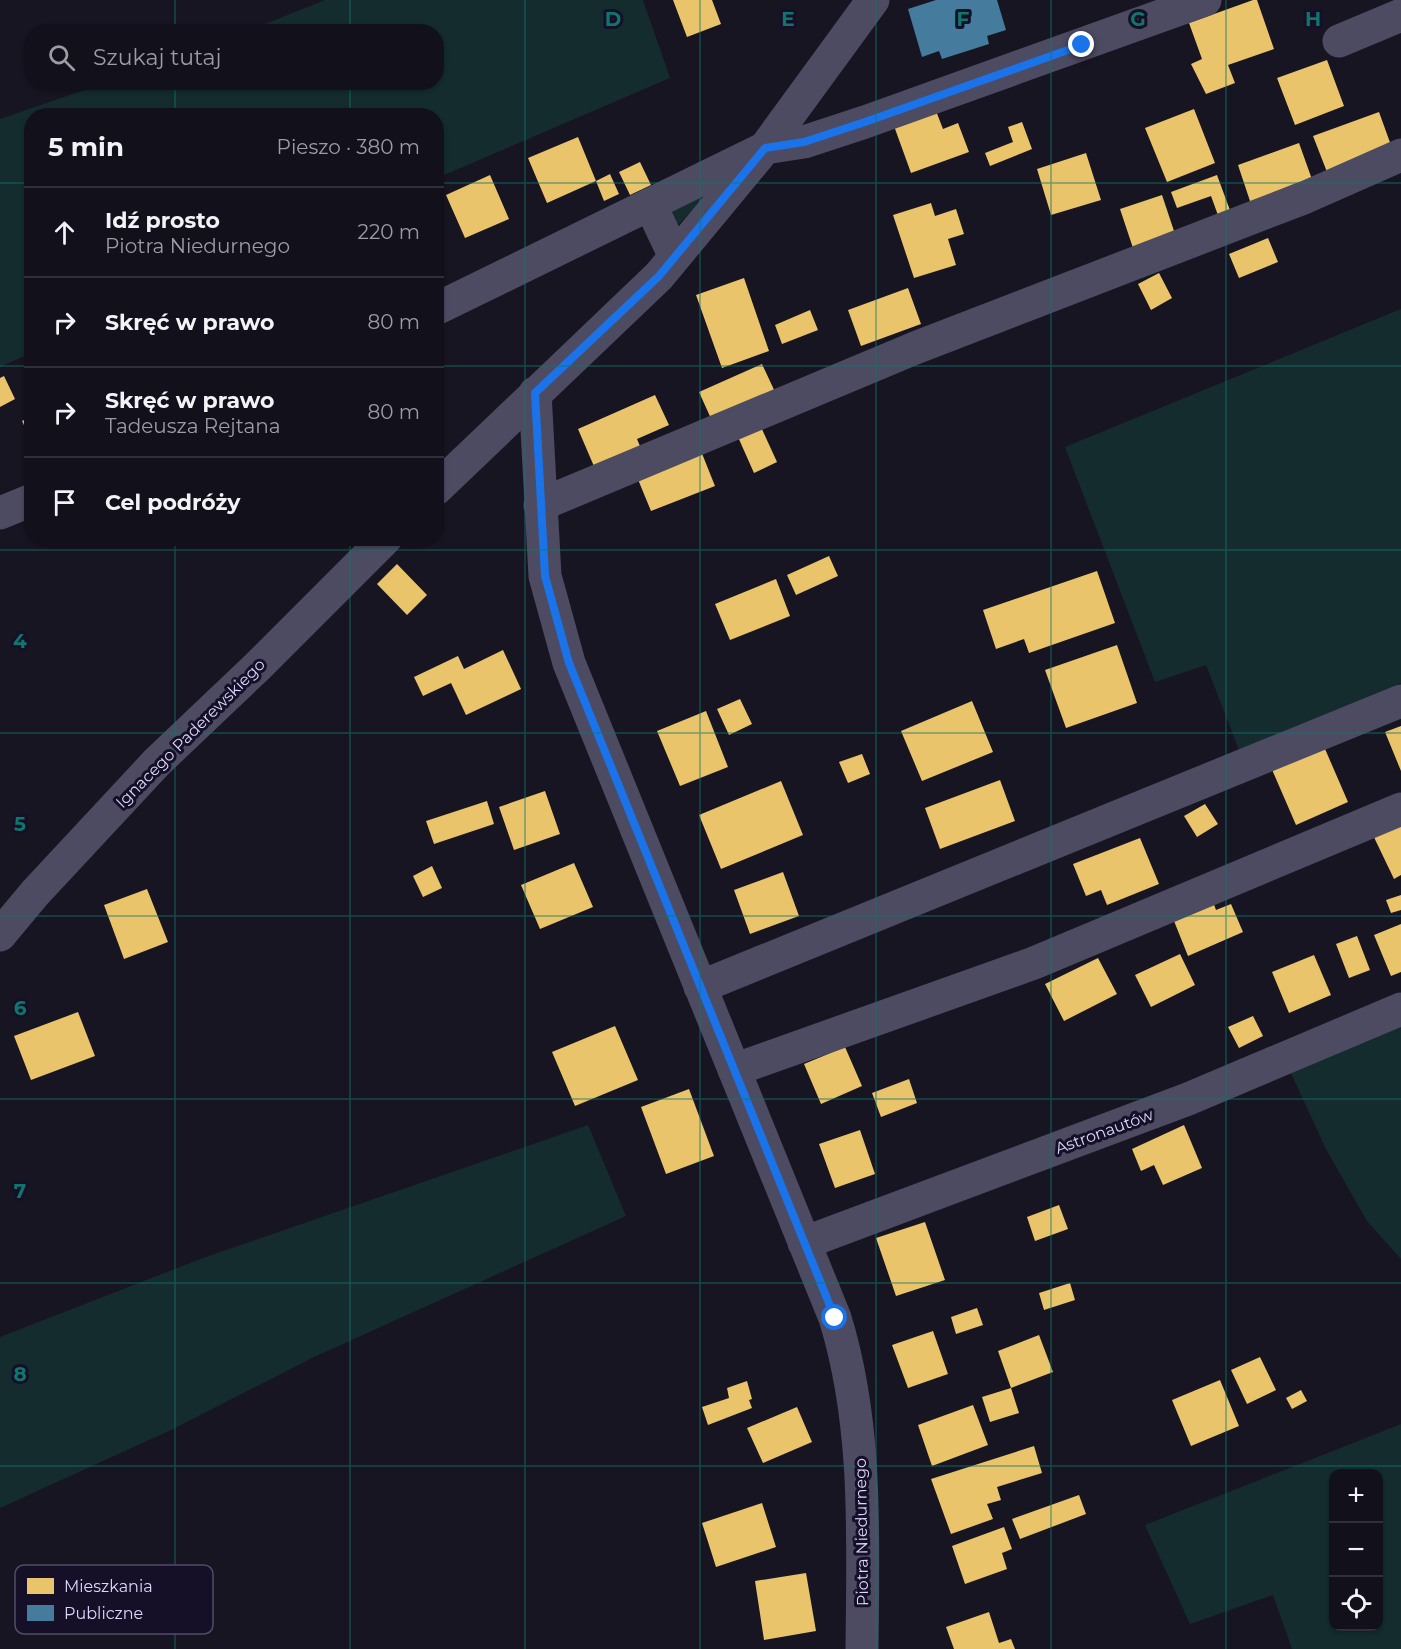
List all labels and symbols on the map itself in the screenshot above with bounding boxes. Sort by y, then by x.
text: D [605,7,621,31]
text: E [781,7,795,31]
text: F [957,7,970,31]
text: G [1130,7,1146,31]
text: H [1305,7,1321,31]
route end [1068,31,1094,57]
text: 4 [13,629,27,653]
street label: Ignacego Paderewskiego [112,655,269,812]
text: 5 [14,812,26,836]
text: 6 [14,996,27,1020]
street label: Astronautów [1053,1105,1156,1158]
text: 7 [14,1179,26,1203]
route start [821,1304,847,1330]
text: 8 [13,1362,27,1386]
street label: Piotra Niedurnego [851,1458,872,1606]
legend [15,1565,213,1634]
text: Mieszkania [64,1577,153,1596]
text: Publiczne [64,1604,143,1623]

